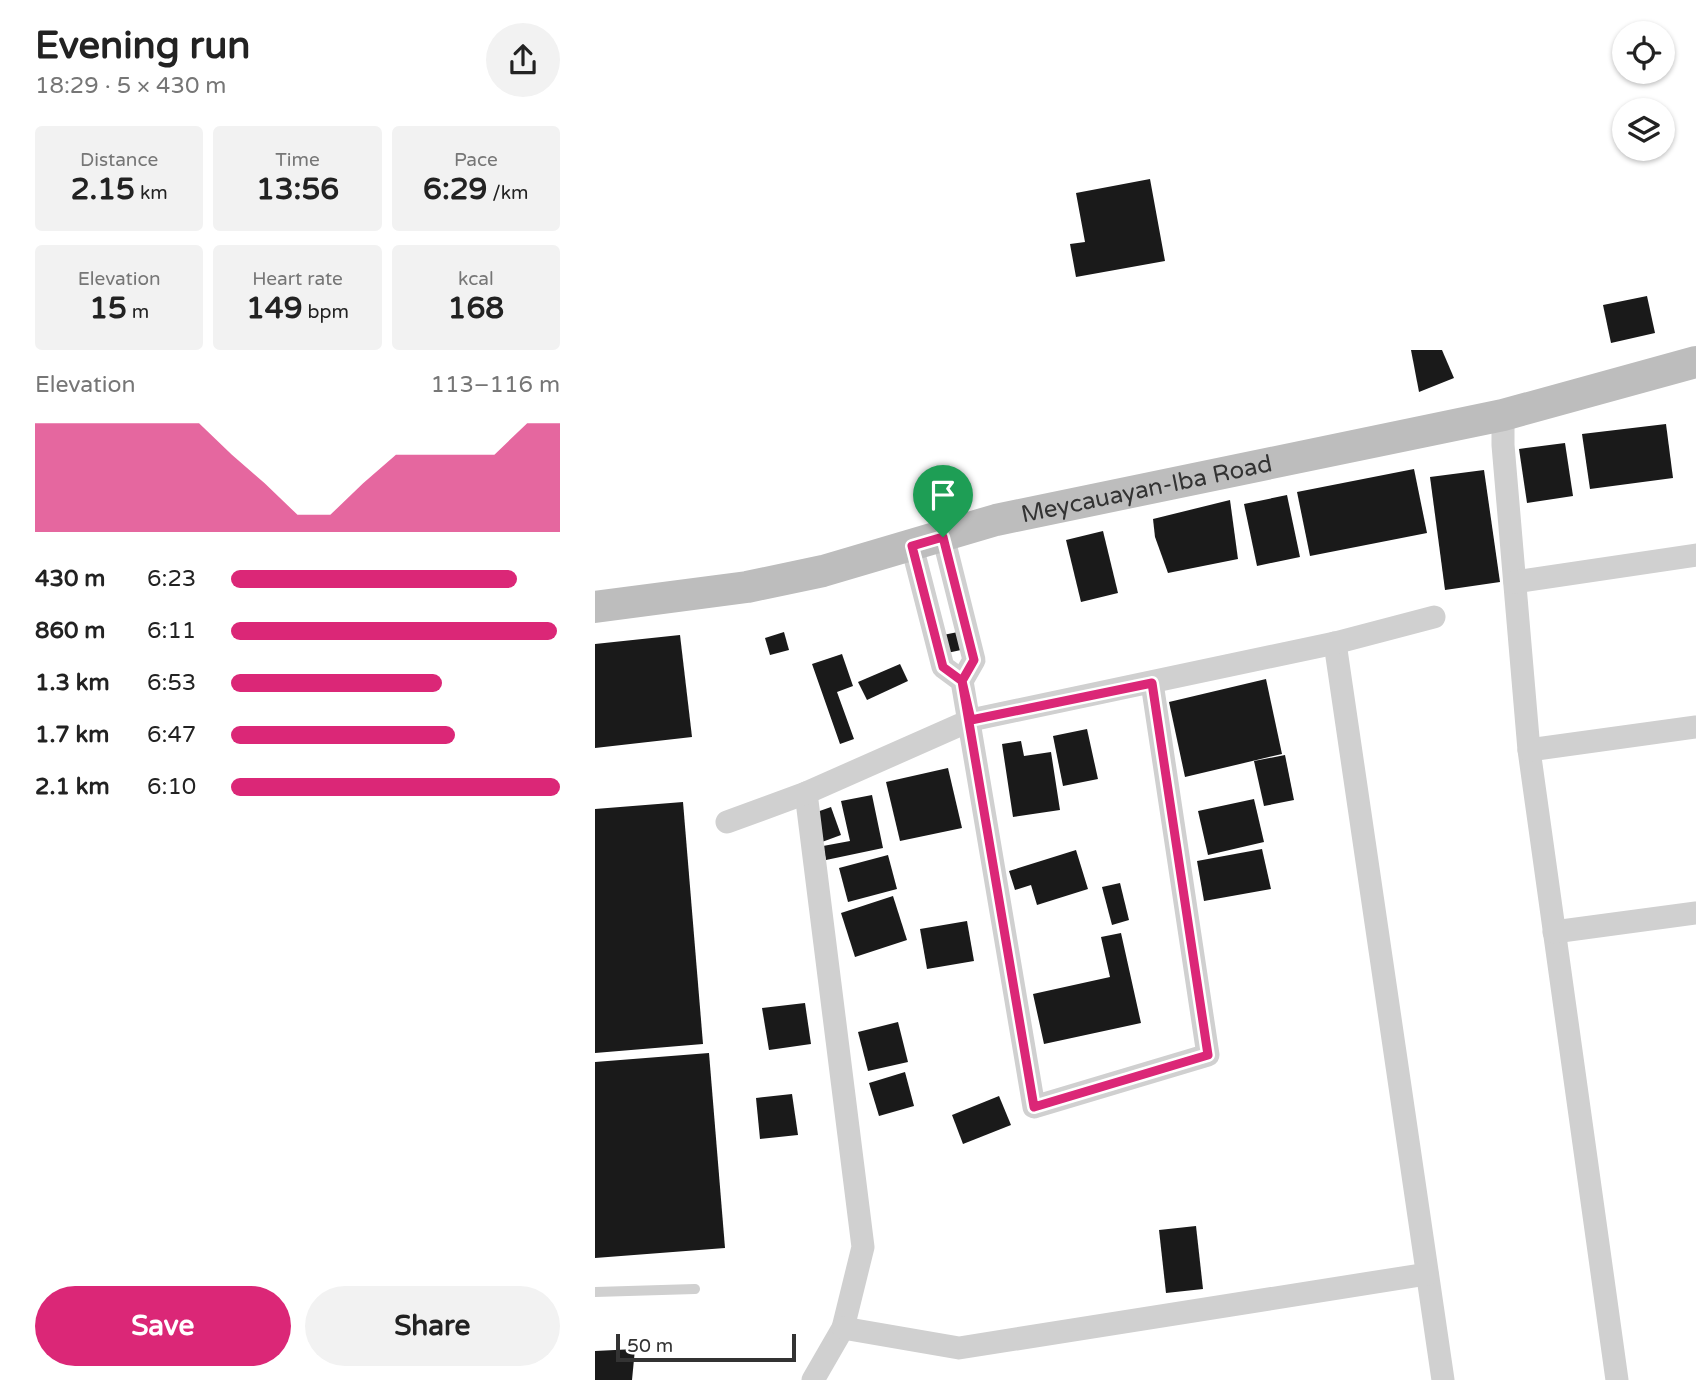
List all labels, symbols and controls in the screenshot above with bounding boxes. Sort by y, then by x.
map controls [1612,21,1675,161]
button: locate [1612,21,1675,84]
text: Evening run [35,23,250,69]
button: share [486,23,560,97]
text: 18:29 · 5 × 430 m [35,72,226,100]
button: layers [1612,98,1675,161]
text: Distance [80,149,158,171]
text: Time [275,149,320,171]
text: Pace [454,149,498,171]
text: 2.15 [71,171,135,208]
text: 13:56 [256,171,339,208]
text: 6:29 [423,171,487,208]
text: km [135,182,168,204]
text: /km [487,182,529,204]
text: Elevation [78,268,161,290]
text: Heart rate [252,268,343,290]
text: kcal [458,268,494,290]
text: 15 [89,290,127,327]
text: 149 [246,290,303,327]
text: 168 [448,290,504,327]
text: m [127,301,149,323]
text: bpm [303,301,349,323]
text: Elevation [35,371,136,399]
text: 113–116 m [431,371,560,399]
street label: Meycauayan-Iba Road [1018,449,1275,529]
pin [913,465,973,537]
icon: arrive [924,476,962,514]
text: 430 m [35,565,105,593]
text: 6:23 [147,565,196,593]
text: 860 m [35,617,105,645]
text: 6:11 [147,617,196,645]
text: 1.3 km [35,669,110,697]
text: 6:53 [147,669,196,697]
text: 1.7 km [35,721,109,749]
text: 6:47 [147,721,196,749]
text: 2.1 km [35,773,110,801]
text: 6:10 [147,773,196,801]
button: Save [35,1286,291,1366]
button: Share [305,1286,560,1366]
scale bar [616,1331,796,1363]
text: 50 m [627,1335,673,1357]

